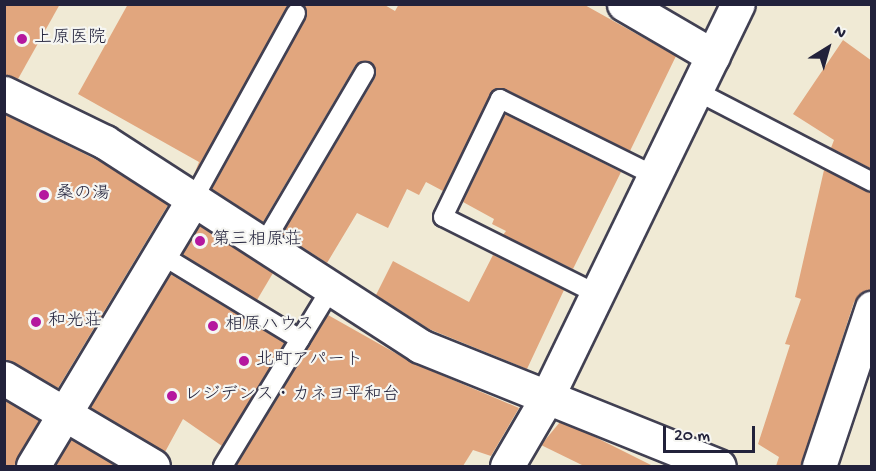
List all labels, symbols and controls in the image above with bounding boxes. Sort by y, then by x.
north arrow [798,18,858,78]
text: N [829,22,849,44]
place label: 上原医院 [34,28,106,50]
marker: 上原医院 [15,32,29,46]
place label: 桑の湯 [56,184,110,206]
marker: 桑の湯 [37,188,51,202]
place label: 第三相原荘 [212,230,302,252]
marker: 第三相原荘 [193,234,207,248]
place label: 和光荘 [48,311,102,333]
marker: 和光荘 [29,315,43,329]
place label: 相原ハウス [225,315,315,337]
marker: 相原ハウス [206,319,220,333]
place label: 北町アパート [256,350,364,372]
marker: 北町アパート [237,354,251,368]
place label: レジデンス・カネヨ平和台 [184,385,400,407]
marker: レジデンス・カネヨ平和台 [165,389,179,403]
scale bar [666,414,758,452]
text: 20 m [674,426,710,447]

